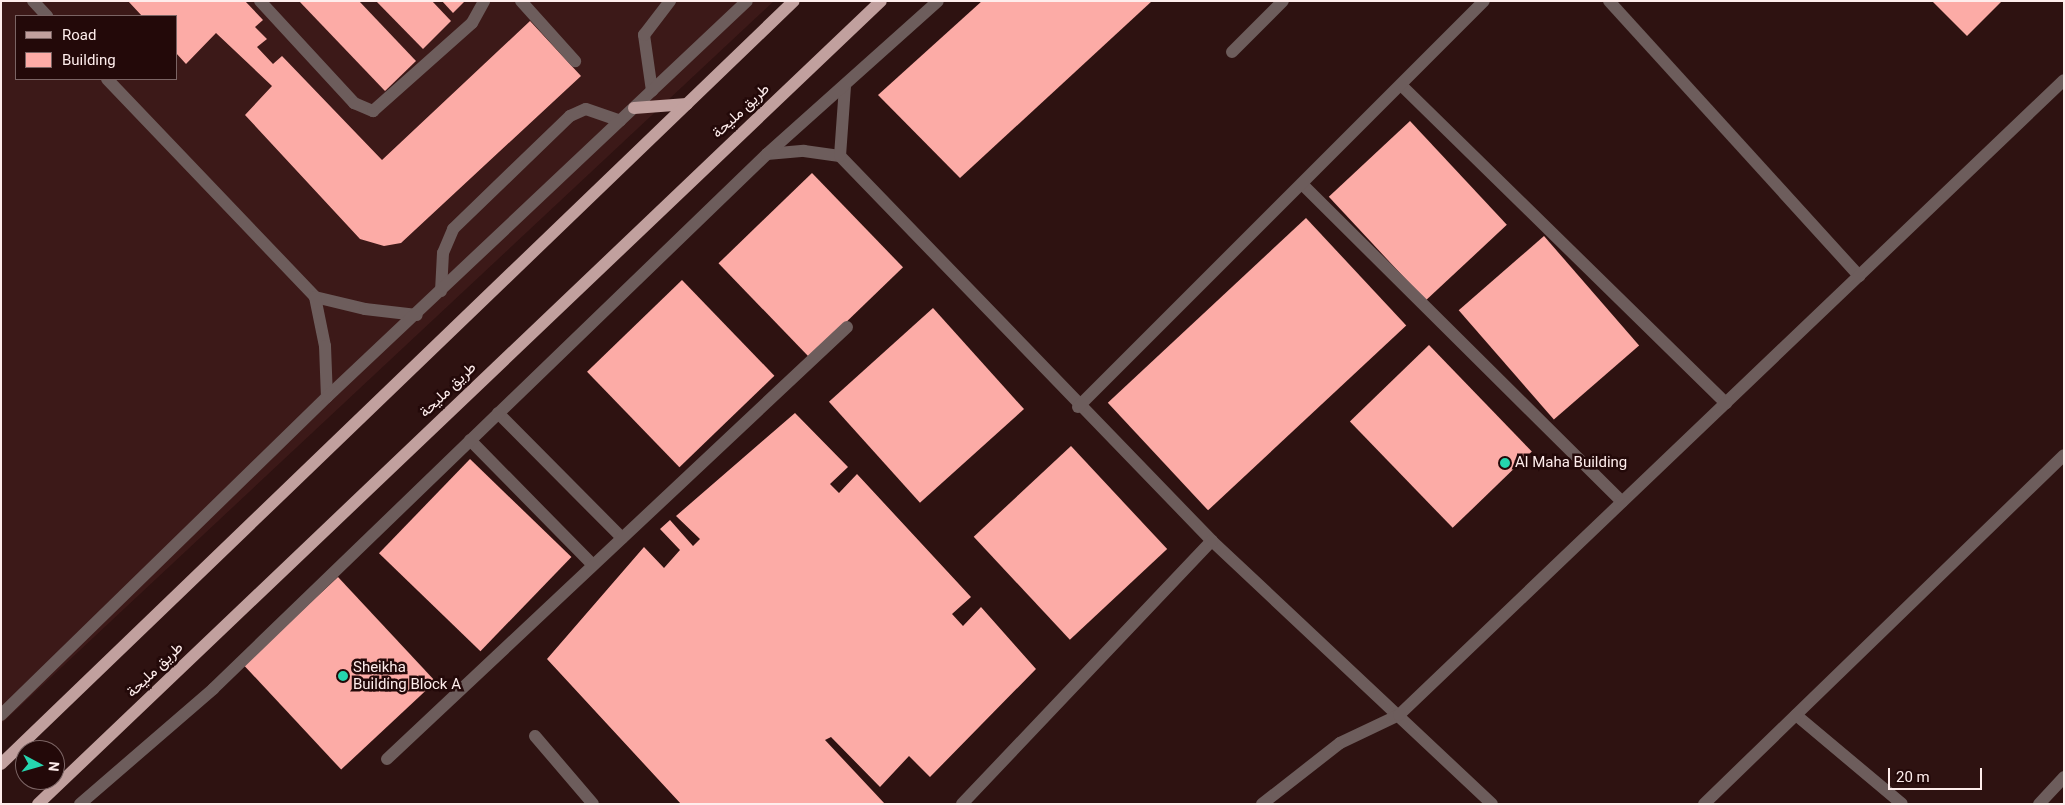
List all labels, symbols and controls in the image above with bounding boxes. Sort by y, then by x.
legend [15,15,178,80]
text: Road [62,26,96,44]
text: Building [62,51,116,69]
street label: طريق مليحة [709,80,773,142]
street label: طريق مليحة [416,359,480,421]
place label: Al Maha Building [1515,454,1627,472]
marker: Al Maha Building [1499,457,1511,469]
street label: طريق مليحة [123,639,187,701]
place label: Sheikha Building Block A [353,658,461,693]
marker: Sheikha Building Block A [337,670,349,682]
north arrow [15,740,65,790]
scale bar [1890,758,1984,790]
text: N [45,761,62,772]
text: 20 m [1896,768,1930,786]

